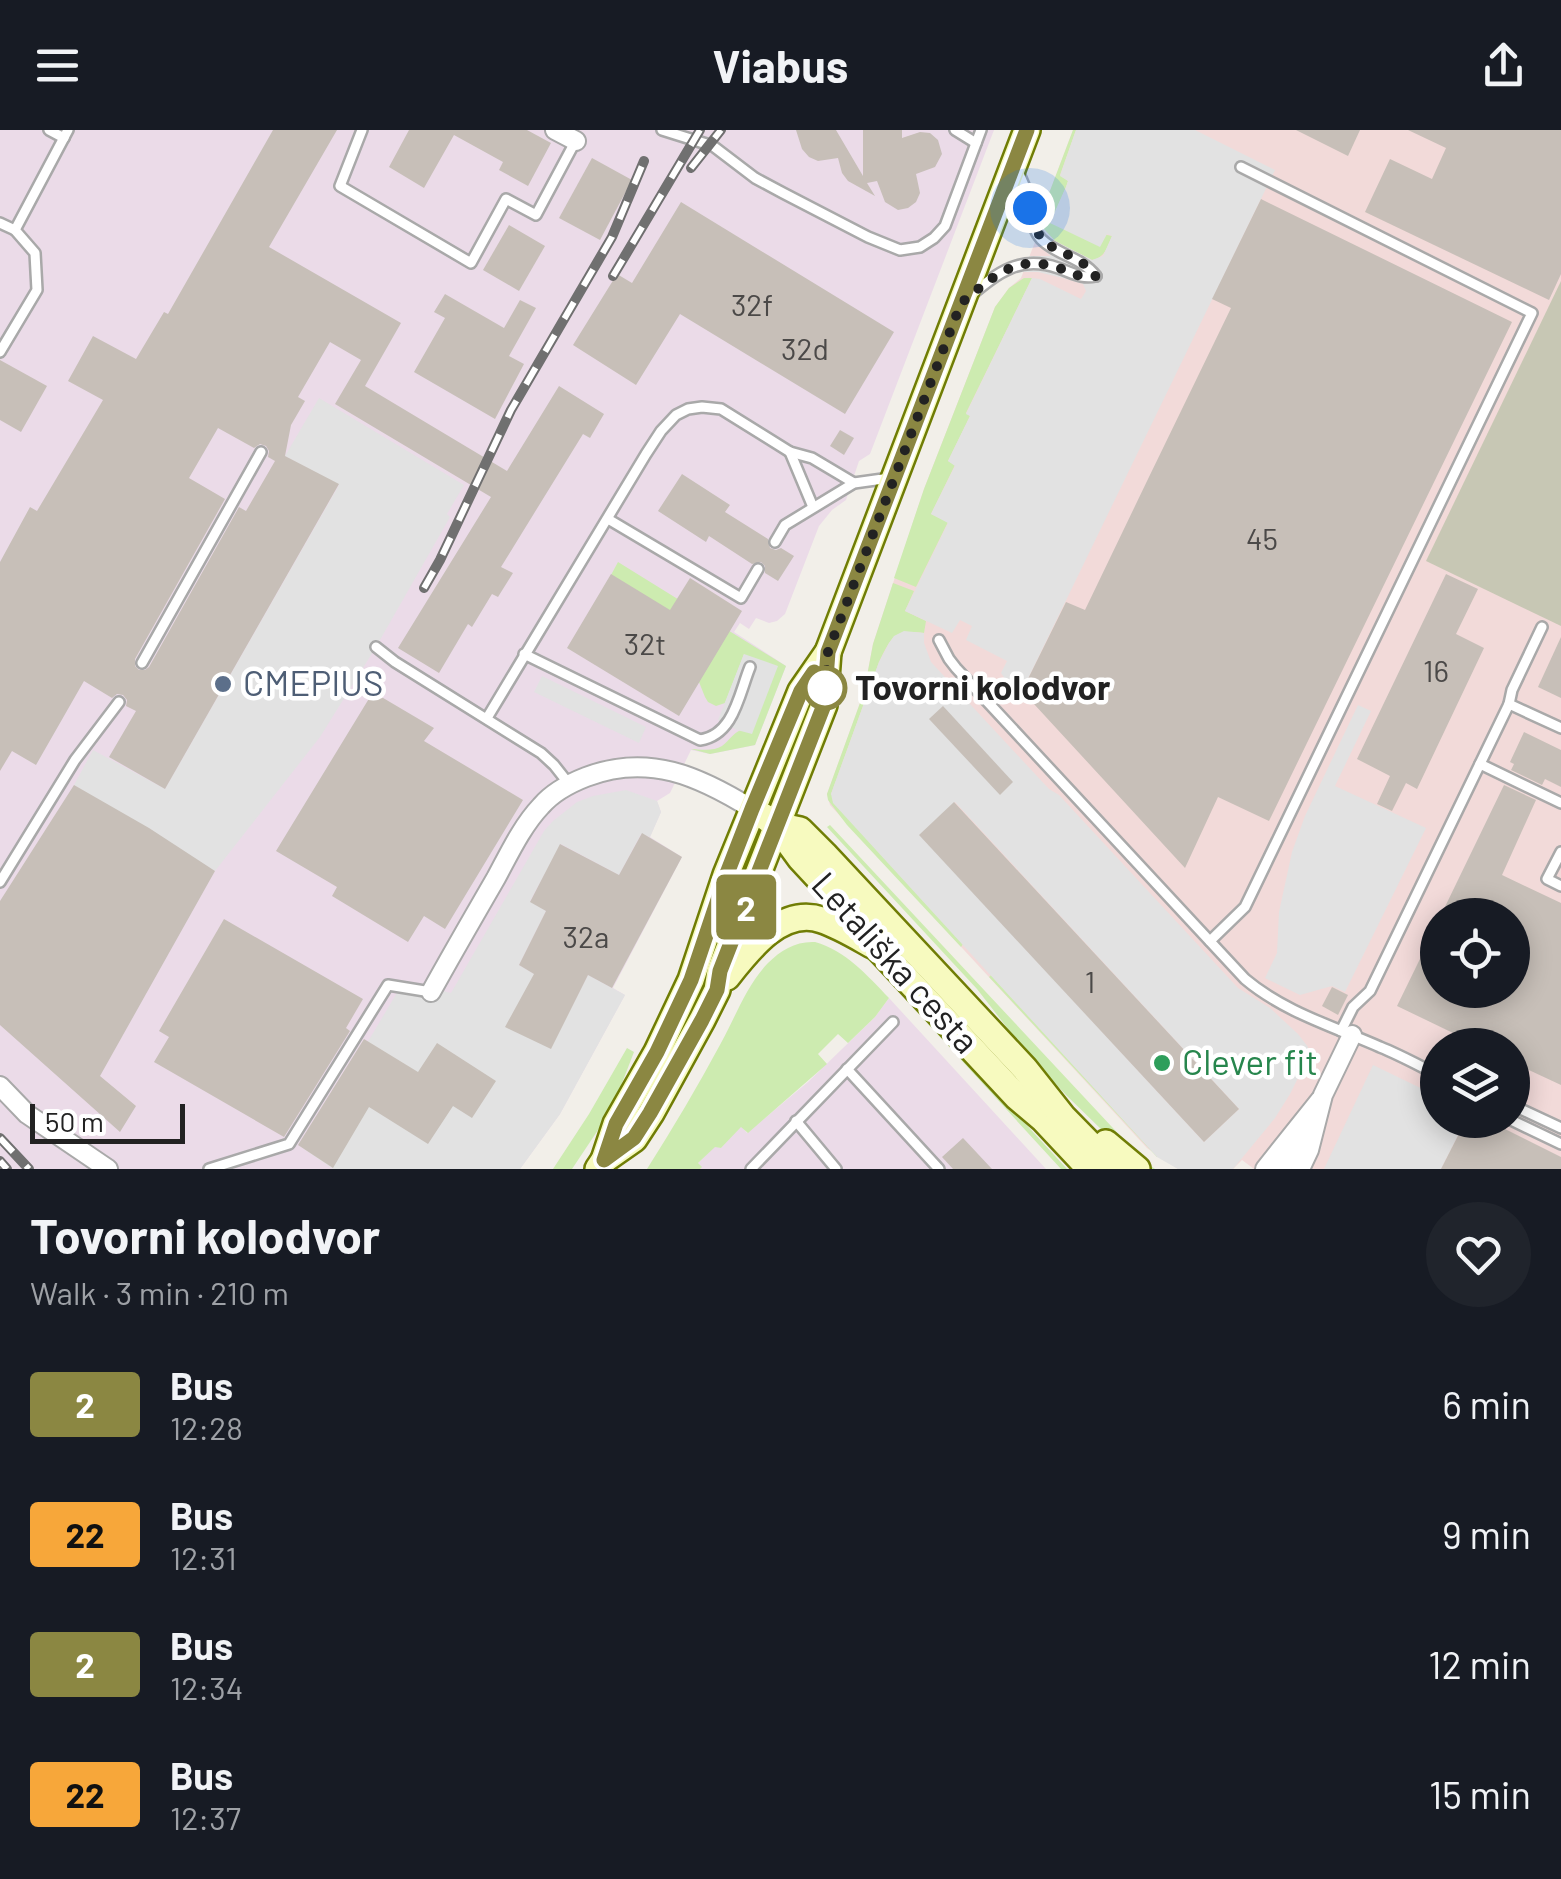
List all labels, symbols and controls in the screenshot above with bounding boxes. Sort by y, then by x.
icon: menu [30,38,85,93]
text: Viabus [713,38,848,92]
icon: share [1476,38,1531,93]
your location [1005,183,1055,233]
house number: 32f [731,286,773,322]
house number: 32d [781,330,829,366]
house number: 45 [1246,520,1278,556]
house number: 32t [624,625,666,661]
house number: 16 [1423,652,1449,688]
place label: CMEPIUS [243,661,383,703]
place label: Tovorni kolodvor [855,665,1111,707]
marker: Tovorni kolodvor [804,667,846,709]
marker: CMEPIUS [212,673,234,695]
street label: Letališka cesta [804,863,989,1061]
line badge: 2 [714,874,778,940]
text: 2 [736,886,756,928]
map controls [1420,898,1530,1138]
button: locate [1420,898,1530,1008]
house number: 32a [563,918,609,954]
house number: 1 [1085,963,1095,999]
button: layers [1420,1028,1530,1138]
place label: Clever fit [1182,1040,1318,1082]
marker: Clever fit [1151,1052,1173,1074]
scale bar [30,1099,185,1144]
text: 50 m [45,1104,104,1138]
button: heart [1426,1202,1531,1307]
text: Tovorni kolodvor [30,1206,380,1264]
text: Walk · 3 min · 210 m [30,1273,289,1311]
text: Bus [170,1362,233,1408]
text: 6 min [1442,1381,1531,1427]
text: 2 [75,1383,95,1425]
text: 12:28 [170,1408,243,1446]
text: Bus [170,1492,233,1538]
text: 9 min [1442,1511,1531,1557]
text: 22 [65,1513,105,1555]
text: 12:31 [170,1538,237,1576]
text: Bus [170,1622,233,1668]
text: 12 min [1428,1641,1531,1687]
text: 2 [75,1643,95,1685]
text: 12:34 [170,1668,243,1706]
text: Bus [170,1752,233,1798]
text: 15 min [1429,1771,1531,1817]
text: 22 [65,1773,105,1815]
text: 12:37 [170,1798,241,1836]

